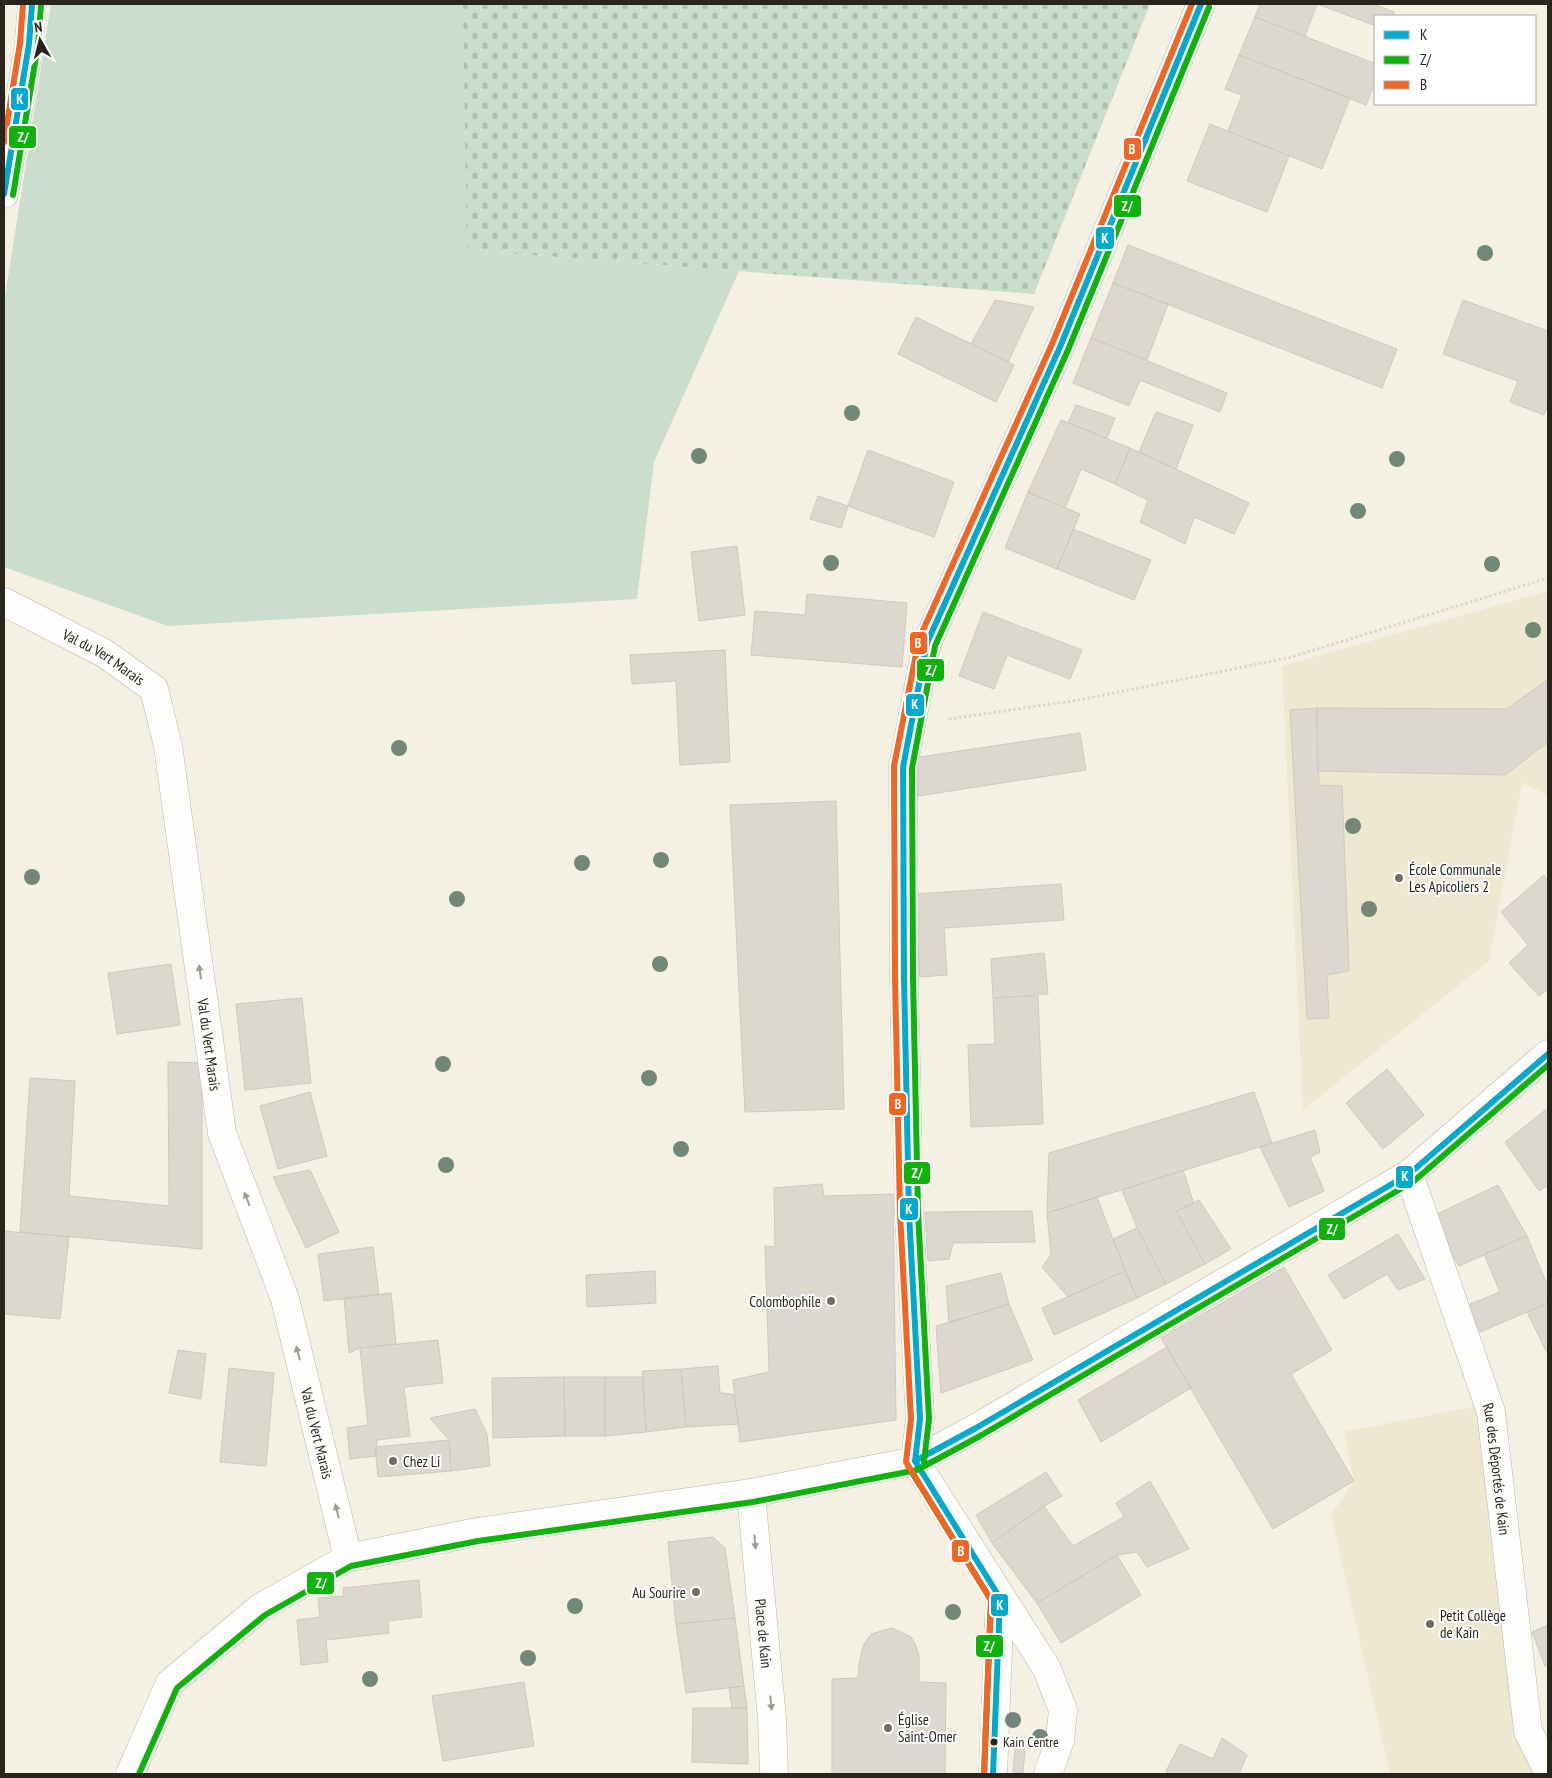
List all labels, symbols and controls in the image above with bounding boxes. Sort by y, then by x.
north arrow [15,15,65,65]
legend [1374,15,1537,105]
text: N [33,18,43,37]
text: K [1420,25,1428,44]
text: Z/ [1420,50,1432,69]
text: B [1420,75,1427,94]
line badge: K [10,87,29,111]
text: K [16,90,24,108]
line badge: Z/ [8,125,37,149]
text: Z/ [17,128,30,146]
line badge: B [1123,137,1142,161]
text: B [1129,140,1136,158]
line badge: Z/ [1113,194,1142,218]
text: Z/ [1121,197,1134,215]
line badge: K [1095,226,1115,250]
text: K [1101,229,1109,247]
street label: Val du Vert Marais [59,624,149,689]
line badge: B [909,631,928,655]
text: B [915,634,922,652]
line badge: Z/ [916,658,945,682]
text: Z/ [925,661,938,679]
line badge: K [905,693,925,717]
text: K [911,695,919,713]
place label: École Communale Les Apicoliers 2 [1409,860,1501,896]
marker: École Communale Les Apicoliers 2 [1393,872,1405,884]
one-way arrow [195,964,203,980]
street label: Val du Vert Marais [194,996,226,1092]
line badge: B [888,1092,907,1116]
text: B [895,1095,902,1113]
line badge: Z/ [903,1161,931,1185]
text: Z/ [911,1164,924,1182]
line badge: K [1395,1165,1414,1189]
text: K [1401,1167,1409,1185]
one-way arrow [243,1191,251,1206]
line badge: K [899,1197,919,1221]
text: K [905,1200,913,1218]
line badge: Z/ [1318,1217,1346,1241]
text: Z/ [1326,1220,1339,1238]
place label: Colombophile [749,1292,821,1311]
marker: Colombophile [825,1295,837,1307]
one-way arrow [294,1345,302,1360]
street label: Val du Vert Marais [297,1385,338,1481]
street label: Rue des Déportés de Kain [1479,1400,1515,1536]
place label: Chez Li [403,1452,440,1471]
marker: Chez Li [387,1455,399,1467]
one-way arrow [333,1503,341,1518]
one-way arrow [752,1534,760,1550]
line badge: B [951,1539,970,1563]
text: B [958,1542,965,1560]
line badge: Z/ [306,1571,335,1595]
text: Z/ [315,1574,328,1592]
place label: Au Sourire [632,1583,686,1602]
marker: Au Sourire [690,1586,702,1598]
line badge: K [990,1593,1009,1617]
text: K [996,1596,1004,1614]
street label: Place de Kain [751,1598,777,1669]
place label: Petit Collège de Kain [1440,1606,1506,1642]
marker: Petit Collège de Kain [1424,1618,1436,1630]
line badge: Z/ [975,1634,1004,1658]
text: Z/ [983,1637,996,1655]
one-way arrow [767,1696,775,1712]
place label: Église Saint-Omer [898,1710,958,1746]
marker: Église Saint-Omer [882,1722,894,1734]
place label: Kain Centre [1003,1733,1059,1751]
marker: Kain Centre [989,1737,999,1747]

